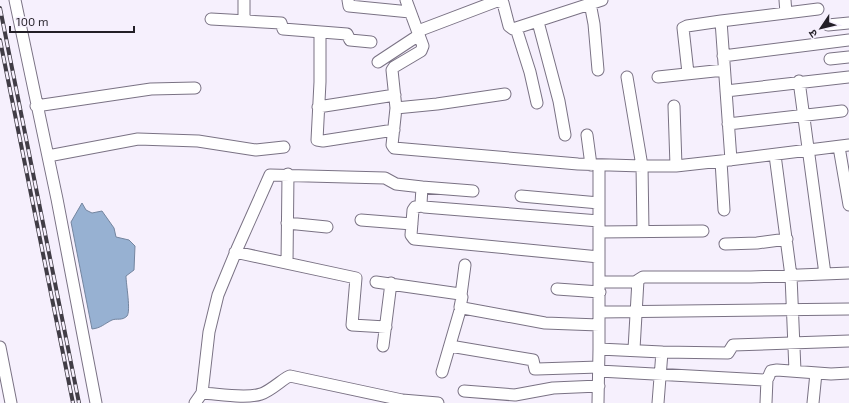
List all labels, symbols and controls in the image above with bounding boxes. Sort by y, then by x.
scale bar [10,8,134,34]
north arrow [801,8,841,48]
text: 100 m [16,14,48,28]
text: उ [805,27,820,40]

